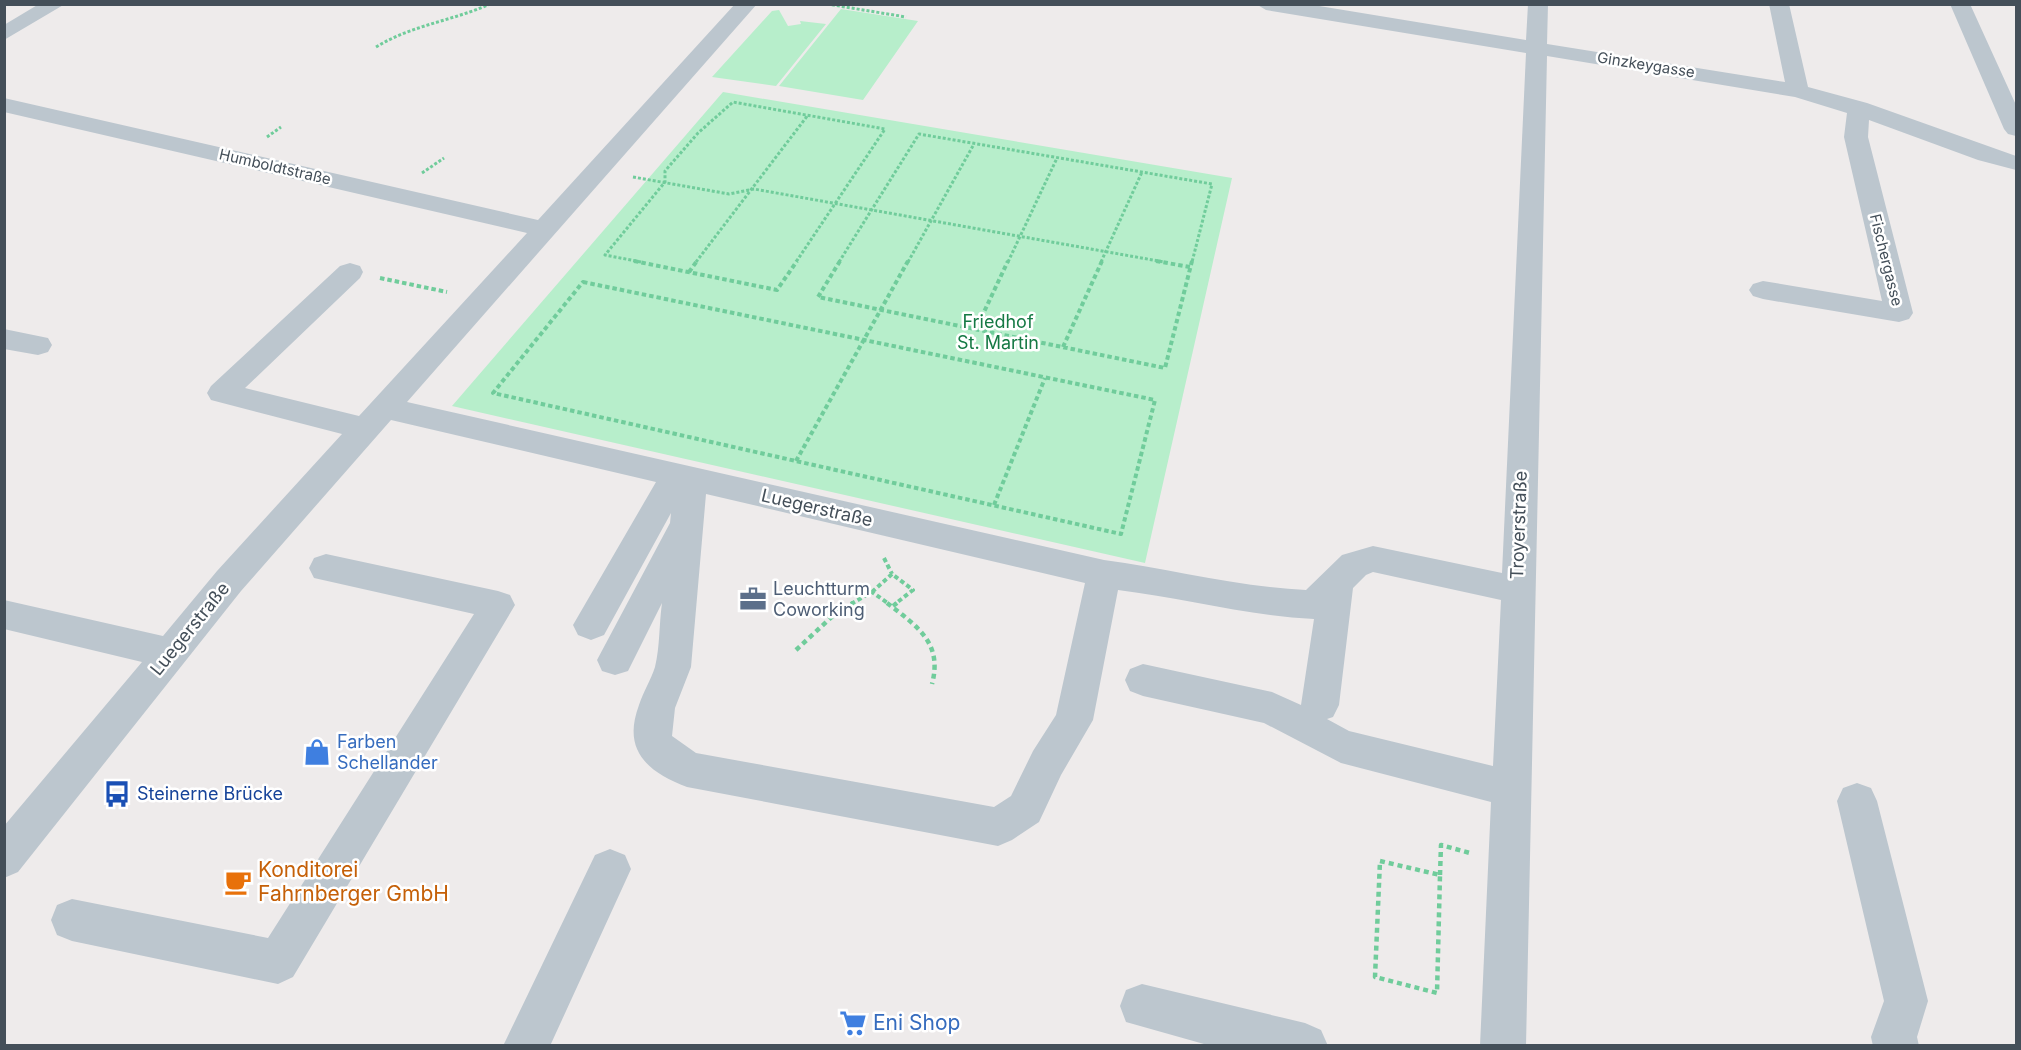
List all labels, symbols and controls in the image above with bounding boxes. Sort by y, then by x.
street label: Ginzkeygasse [1596,47,1696,82]
street label: Humboldtstraße [217,144,333,189]
street label: Fischergasse [1866,212,1907,308]
park label: Friedhof St. Martin [957,311,1039,353]
street label: Troyerstraße [1506,470,1531,580]
street label: Luegerstraße [759,485,875,531]
street label: Luegerstraße [146,578,233,679]
place label: Leuchtturm Coworking [773,578,870,620]
office icon: Leuchtturm Coworking [738,584,768,614]
place label: Farben Schellander [337,731,438,773]
shop icon: Farben Schellander [302,737,332,767]
bus stop icon: Steinerne Brücke [102,779,132,809]
place label: Steinerne Brücke [137,783,283,804]
place label: Konditorei Fahrnberger GmbH [258,857,449,906]
cafe icon: Konditorei Fahrnberger GmbH [223,867,253,897]
supermarket icon: Eni Shop [838,1008,868,1038]
place label: Eni Shop [873,1010,960,1035]

